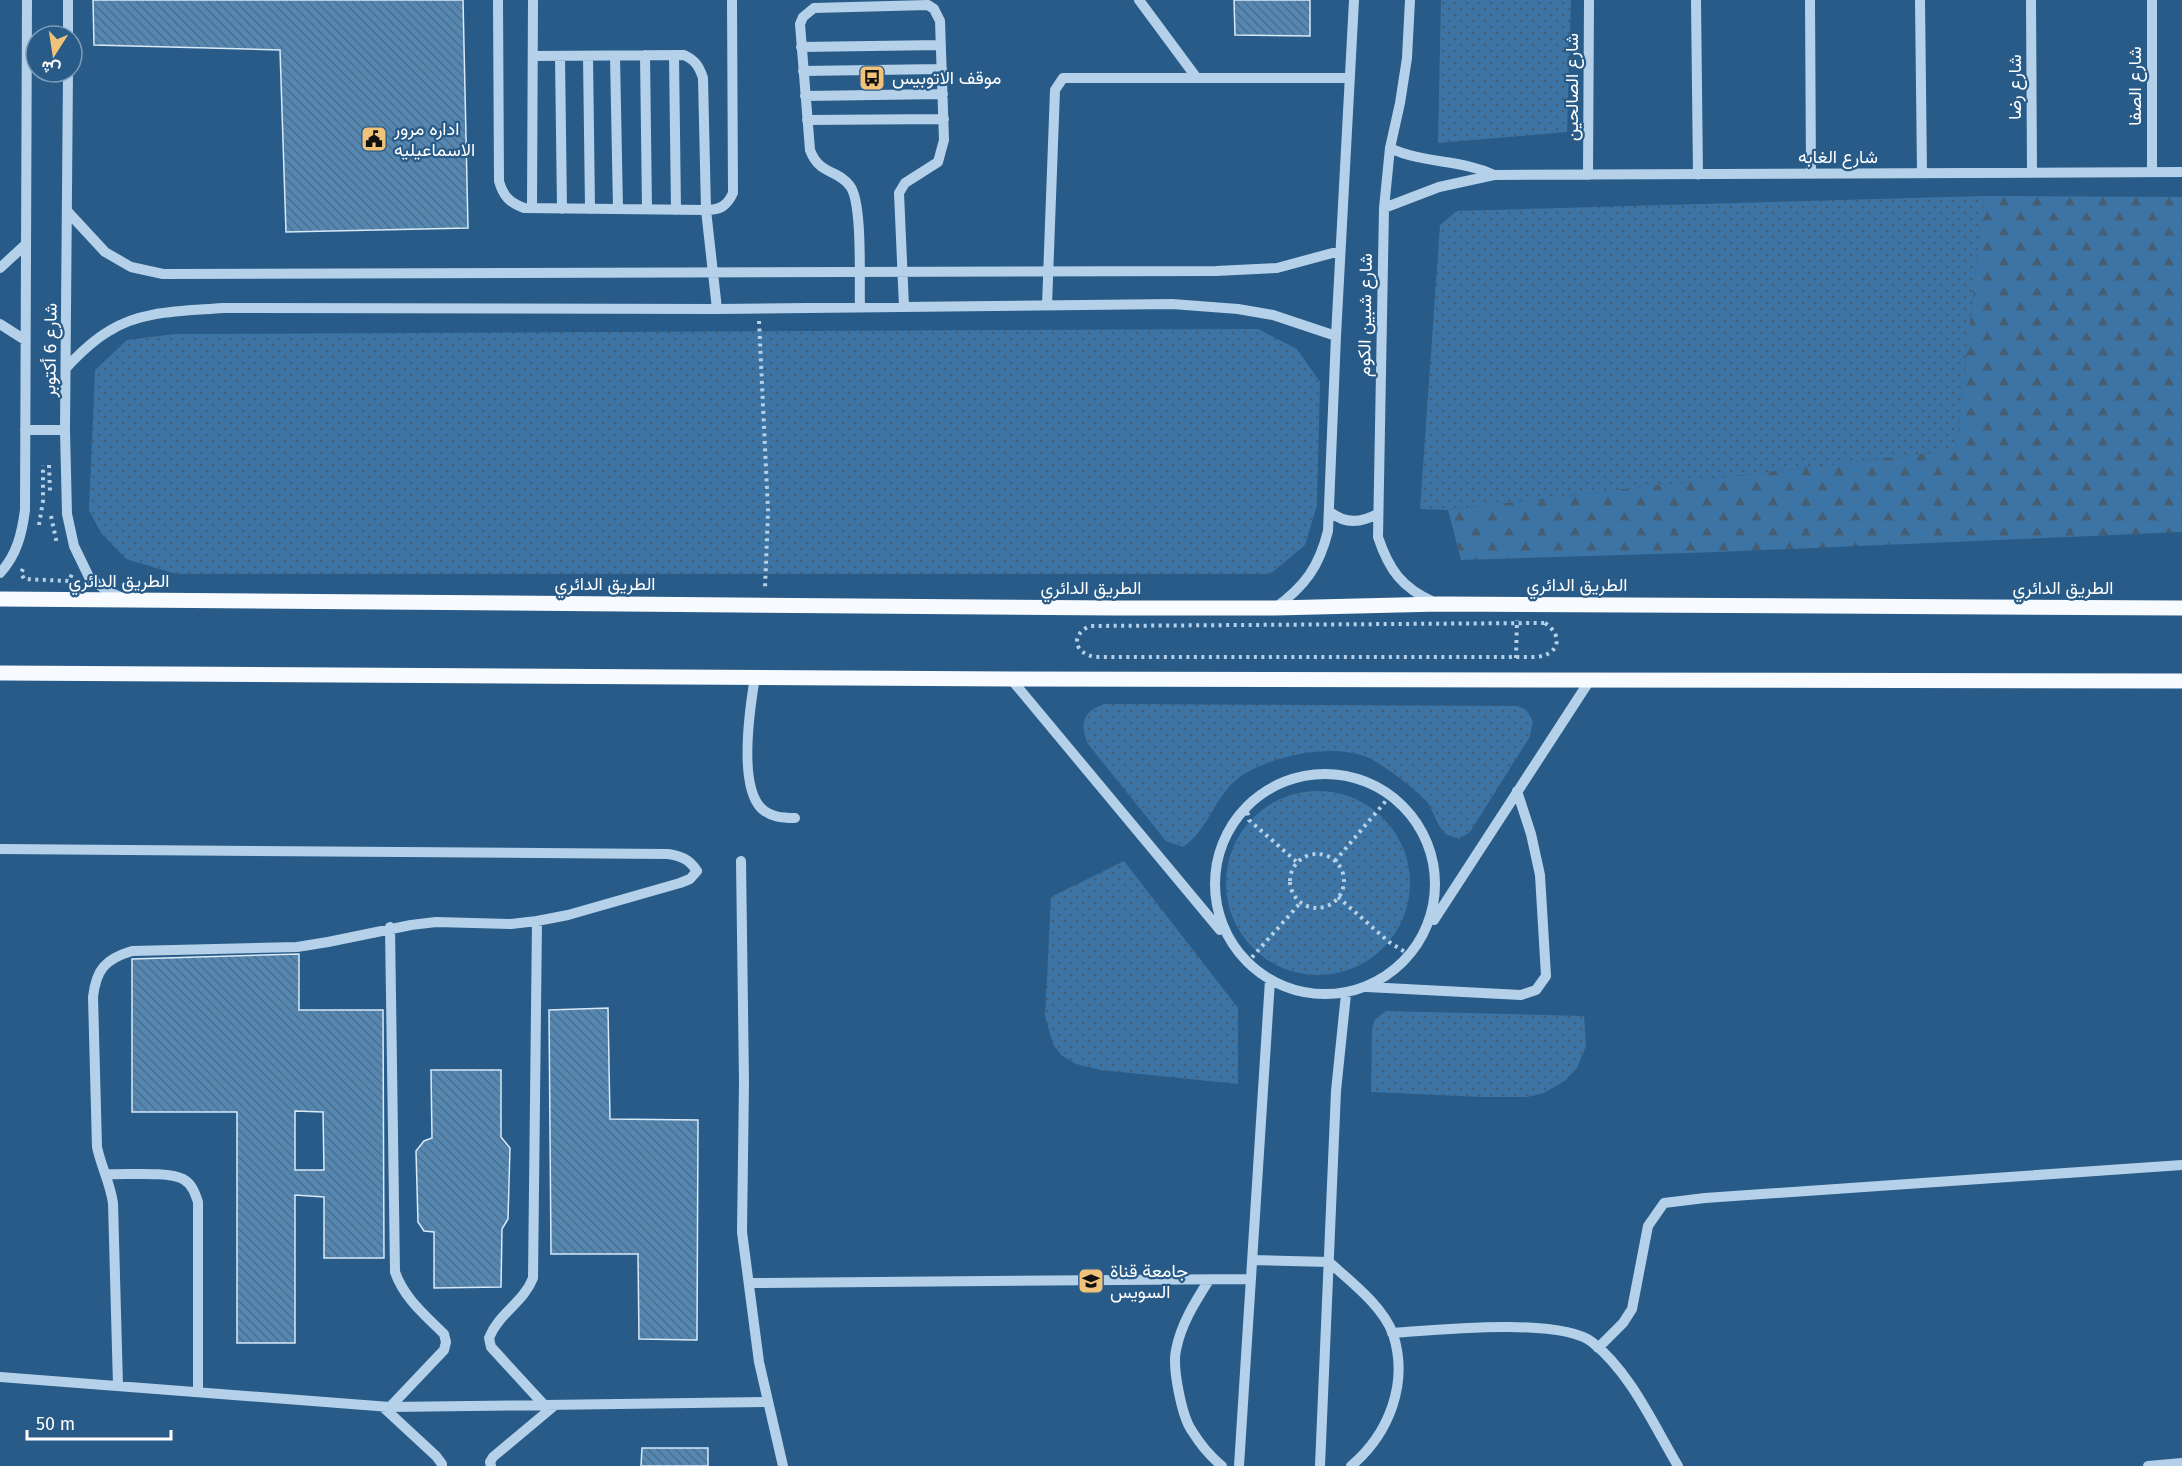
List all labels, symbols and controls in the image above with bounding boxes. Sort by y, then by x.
north arrow [24,24,84,84]
street label: شارع الصالحين [1561,33,1584,141]
street label: شارع الصفا [2124,46,2147,126]
street label: شارع رضا [2004,54,2027,120]
text: ش [40,57,62,79]
bus stop icon: موقف الاتوبيس [857,63,887,93]
place label: موقف الاتوبيس [892,67,1001,89]
place label: اداره مرور الاسماعيليه [393,118,475,161]
public building icon: اداره مرور الاسماعيليه [359,124,389,154]
street label: شارع الغابه [1798,146,1878,169]
street label: شارع شبين الكوم [1353,253,1378,377]
street label: شارع 6 أكتوبر [38,303,63,398]
street label: الطريق الدائري [69,570,170,596]
street label: الطريق الدائري [555,573,656,599]
street label: الطريق الدائري [1527,574,1628,600]
street label: الطريق الدائري [1041,577,1142,603]
street label: الطريق الدائري [2013,577,2114,603]
place label: جامعة قناة السويس [1110,1260,1188,1303]
school or university icon: جامعة قناة السويس [1076,1266,1106,1296]
scale bar [27,1403,171,1441]
text: 50 m [36,1413,75,1435]

